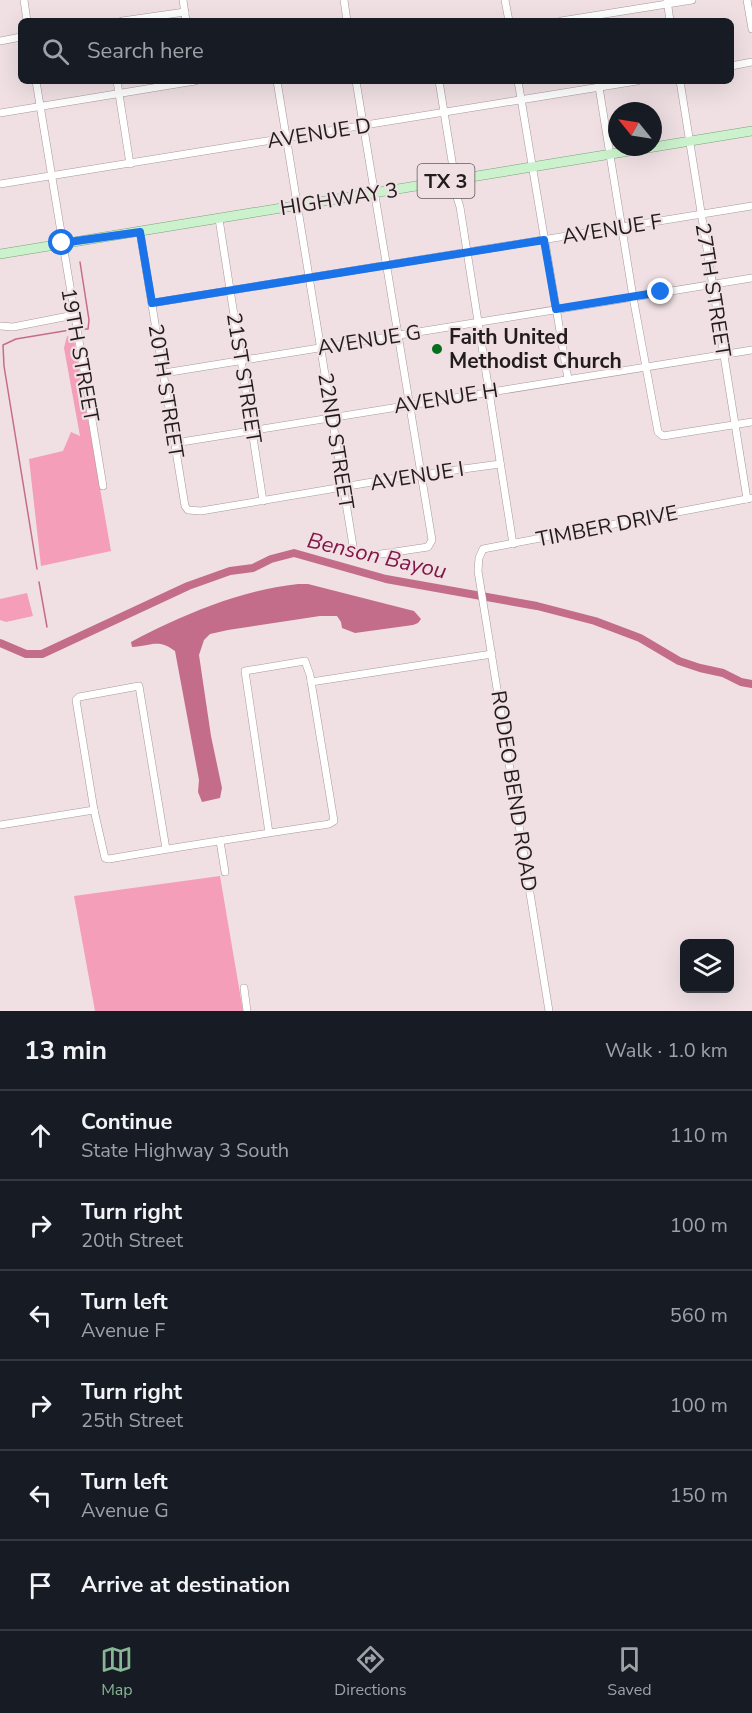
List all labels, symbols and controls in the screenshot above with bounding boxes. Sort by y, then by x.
search box [18,18,734,84]
icon: search [39,35,72,68]
text: Search here [87,36,204,66]
north arrow [608,102,662,156]
street label: AVENUE D [265,111,373,155]
road number: TX 3 [418,164,474,198]
street label: HIGHWAY 3 [278,176,400,222]
street label: AVENUE F [560,207,664,251]
street label: 27TH STREET [689,221,737,359]
route start [48,229,74,255]
route end [647,278,673,304]
street label: 19TH STREET [54,286,106,424]
street label: 21ST STREET [220,311,268,446]
street label: AVENUE G [315,318,423,362]
street label: 20TH STREET [142,322,190,460]
place label: Faith United Methodist Church [449,323,622,375]
marker: Faith United Methodist Church [430,342,444,356]
street label: 22ND STREET [311,371,361,512]
street label: AVENUE H [392,376,500,420]
street label: AVENUE I [368,455,466,497]
street label: TIMBER DRIVE [534,499,680,553]
water label: Benson Bayou [304,525,449,587]
street label: RODEO BEND ROAD [484,689,544,893]
map controls [680,939,734,993]
button: layers [680,939,734,993]
text: 13 min [24,1033,107,1068]
text: Walk · 1.0 km [605,1037,728,1064]
text: Continue [81,1107,172,1137]
icon: ahead [24,1119,57,1152]
text: 110 m [670,1122,728,1149]
text: State Highway 3 South [81,1137,289,1164]
text: Turn right [81,1197,182,1227]
icon: right [24,1209,57,1242]
text: 100 m [670,1212,728,1239]
text: 20th Street [81,1227,183,1254]
text: Turn left [81,1287,168,1317]
icon: left [24,1299,57,1332]
text: 560 m [670,1302,728,1329]
text: Avenue F [81,1317,165,1344]
text: Turn right [81,1377,182,1407]
icon: right [24,1389,57,1422]
text: 100 m [670,1392,728,1419]
text: 25th Street [81,1407,183,1434]
text: Turn left [81,1467,168,1497]
icon: left [24,1479,57,1512]
text: 150 m [670,1482,728,1509]
text: Avenue G [81,1497,169,1524]
icon: arrive [24,1569,57,1602]
text: Arrive at destination [81,1570,290,1600]
tab: Map [100,1643,133,1701]
tab: Directions [334,1643,406,1701]
tab: Saved [607,1643,652,1701]

